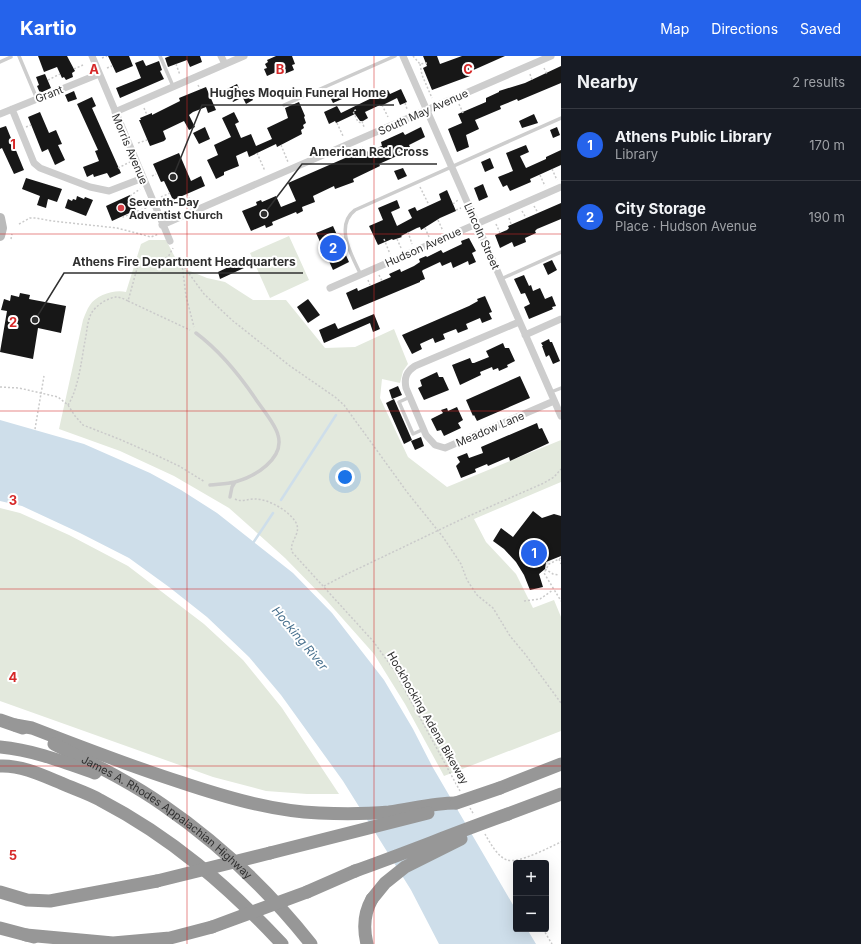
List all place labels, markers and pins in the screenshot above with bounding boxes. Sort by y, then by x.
callout: Hughes Moquin Funeral Home [202,81,394,105]
callout: American Red Cross [302,140,437,164]
place label: Seventh-Day Adventist Church [129,195,223,222]
marker: Seventh-Day Adventist Church [116,203,126,213]
pin: 2 [320,233,346,263]
callout: Athens Fire Department Headquarters [64,249,303,273]
pin: 1 [521,538,547,568]

